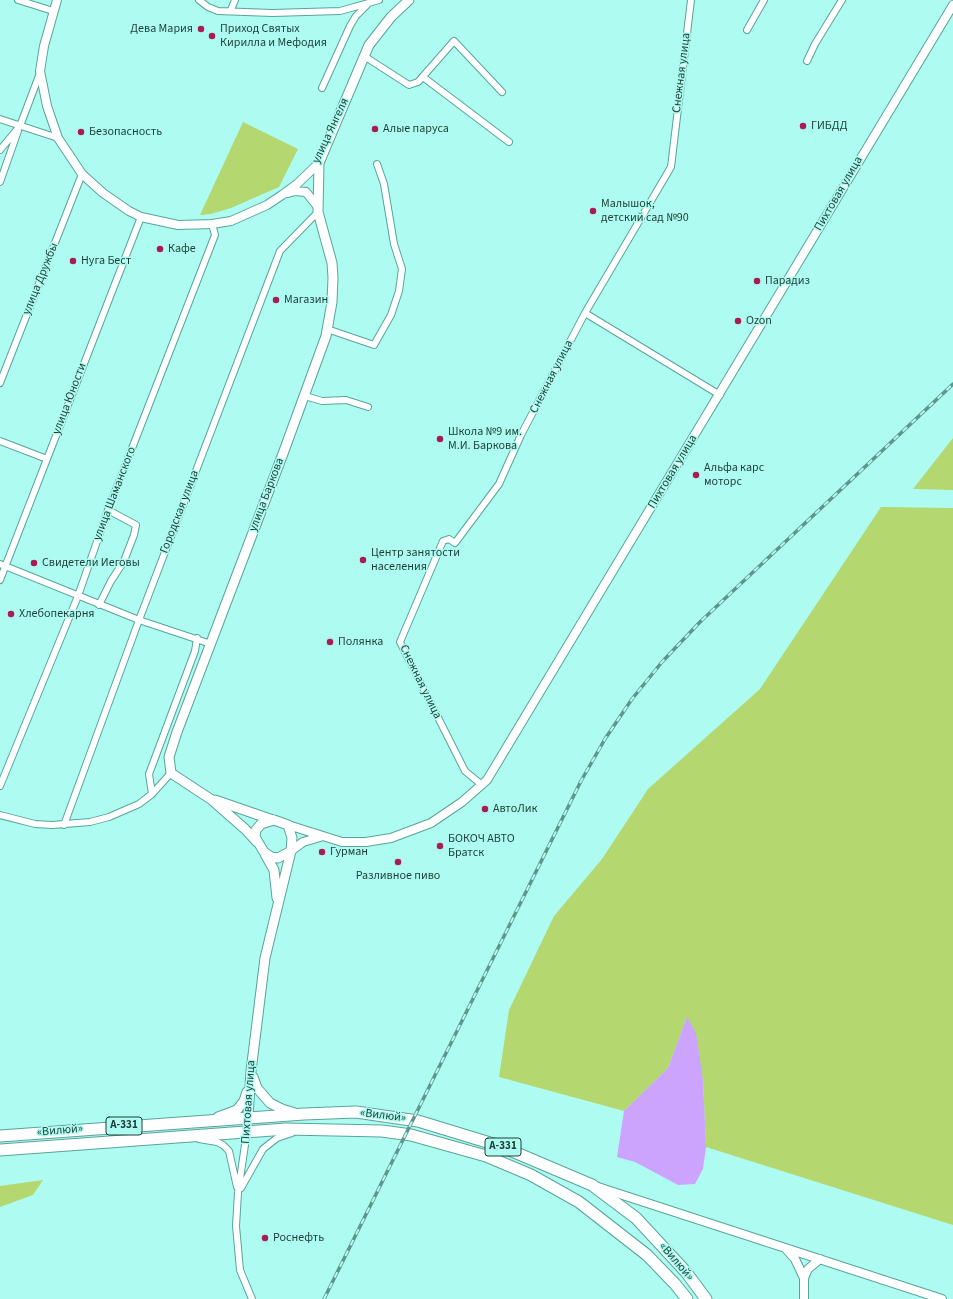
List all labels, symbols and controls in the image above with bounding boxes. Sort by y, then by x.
place label: Дева Мария [130,22,193,36]
place label: Приход Святых Кирилла и Мефодия [220,22,327,50]
marker: Дева Мария [196,24,206,34]
marker: Приход Святых Кирилла и Мефодия [207,31,217,41]
street label: Снежная улица [670,32,694,114]
street label: улица Янгеля [310,96,352,166]
place label: ГИБДД [811,119,847,133]
marker: ГИБДД [798,121,808,131]
place label: Алые паруса [383,122,449,136]
marker: Алые паруса [370,124,380,134]
place label: Безопасность [89,125,162,139]
marker: Безопасность [76,127,86,137]
street label: Пихтовая улица [812,154,866,234]
place label: Малышок, детский сад №90 [601,197,689,225]
marker: Малышок, детский сад №90 [588,206,598,216]
street label: улица Дружбы [20,241,62,317]
place label: Кафе [168,242,196,256]
marker: Кафе [155,244,165,254]
place label: Нуга Бест [81,254,131,268]
marker: Нуга Бест [68,256,78,266]
place label: Парадиз [765,274,810,288]
marker: Парадиз [752,276,762,286]
place label: Магазин [284,293,328,307]
marker: Магазин [271,295,281,305]
place label: Ozon [746,314,772,328]
marker: Ozon [733,316,743,326]
street label: Снежная улица [527,338,577,416]
street label: улица Юности [50,361,90,437]
place label: Школа №9 им. М.И. Баркова [448,425,522,453]
street label: Пихтовая улица [645,432,701,512]
marker: Школа №9 им. М.И. Баркова [435,434,445,444]
street label: улица Шаманского [90,445,140,543]
street label: улица Баркова [246,456,288,534]
place label: Альфа карс моторс [704,461,764,489]
street label: Городская улица [157,468,203,556]
marker: Альфа карс моторс [691,470,701,480]
place label: Центр занятости населения [371,546,460,574]
marker: Центр занятости населения [358,555,368,565]
place label: Свидетели Иеговы [42,556,140,570]
marker: Свидетели Иеговы [29,558,39,568]
place label: Хлебопекарня [19,607,95,621]
marker: Хлебопекарня [6,609,16,619]
place label: Полянка [338,635,383,649]
marker: Полянка [325,637,335,647]
street label: Снежная улица [396,643,444,721]
place label: АвтоЛик [493,802,537,816]
marker: АвтоЛик [480,804,490,814]
place label: БОКОЧ АВТО Братск [448,832,515,860]
marker: БОКОЧ АВТО Братск [435,841,445,851]
place label: Гурман [330,845,368,859]
marker: Гурман [317,847,327,857]
marker: Разливное пиво [393,857,403,867]
place label: Разливное пиво [356,869,440,883]
street label: Пихтовая улица [239,1060,259,1144]
street label: «Вилюй» [359,1106,407,1126]
road number: А-331 [106,1117,142,1135]
street label: «Вилюй» [36,1122,84,1140]
road number: А-331 [485,1138,521,1156]
place label: Роснефть [273,1231,324,1245]
marker: Роснефть [260,1233,270,1243]
street label: «Вилюй» [655,1240,697,1284]

